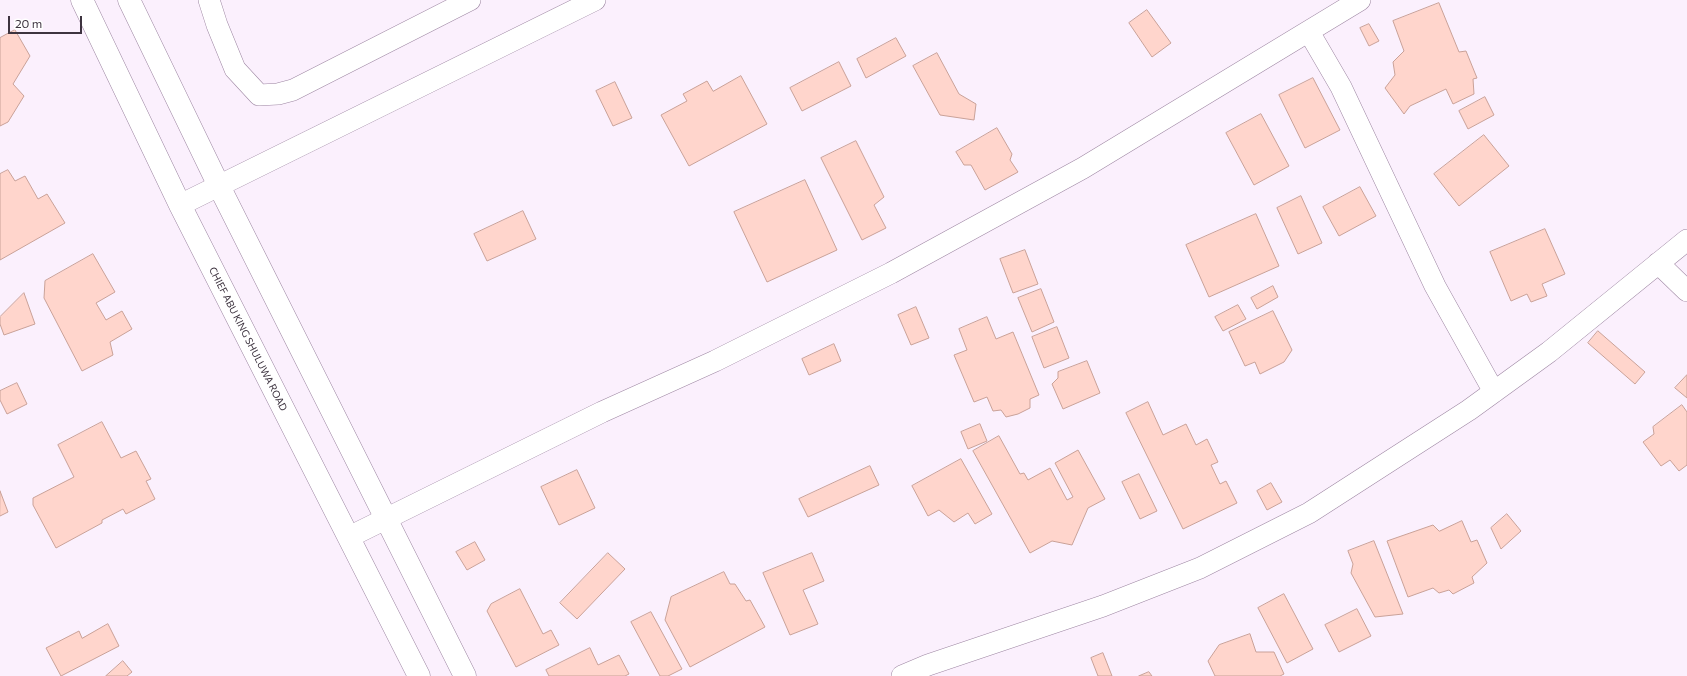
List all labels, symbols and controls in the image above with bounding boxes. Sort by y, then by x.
scale bar [10,8,84,34]
text: 20 m [15,16,42,30]
street label: CHIEF ABU KING SHULUWA ROAD [206,265,290,413]

